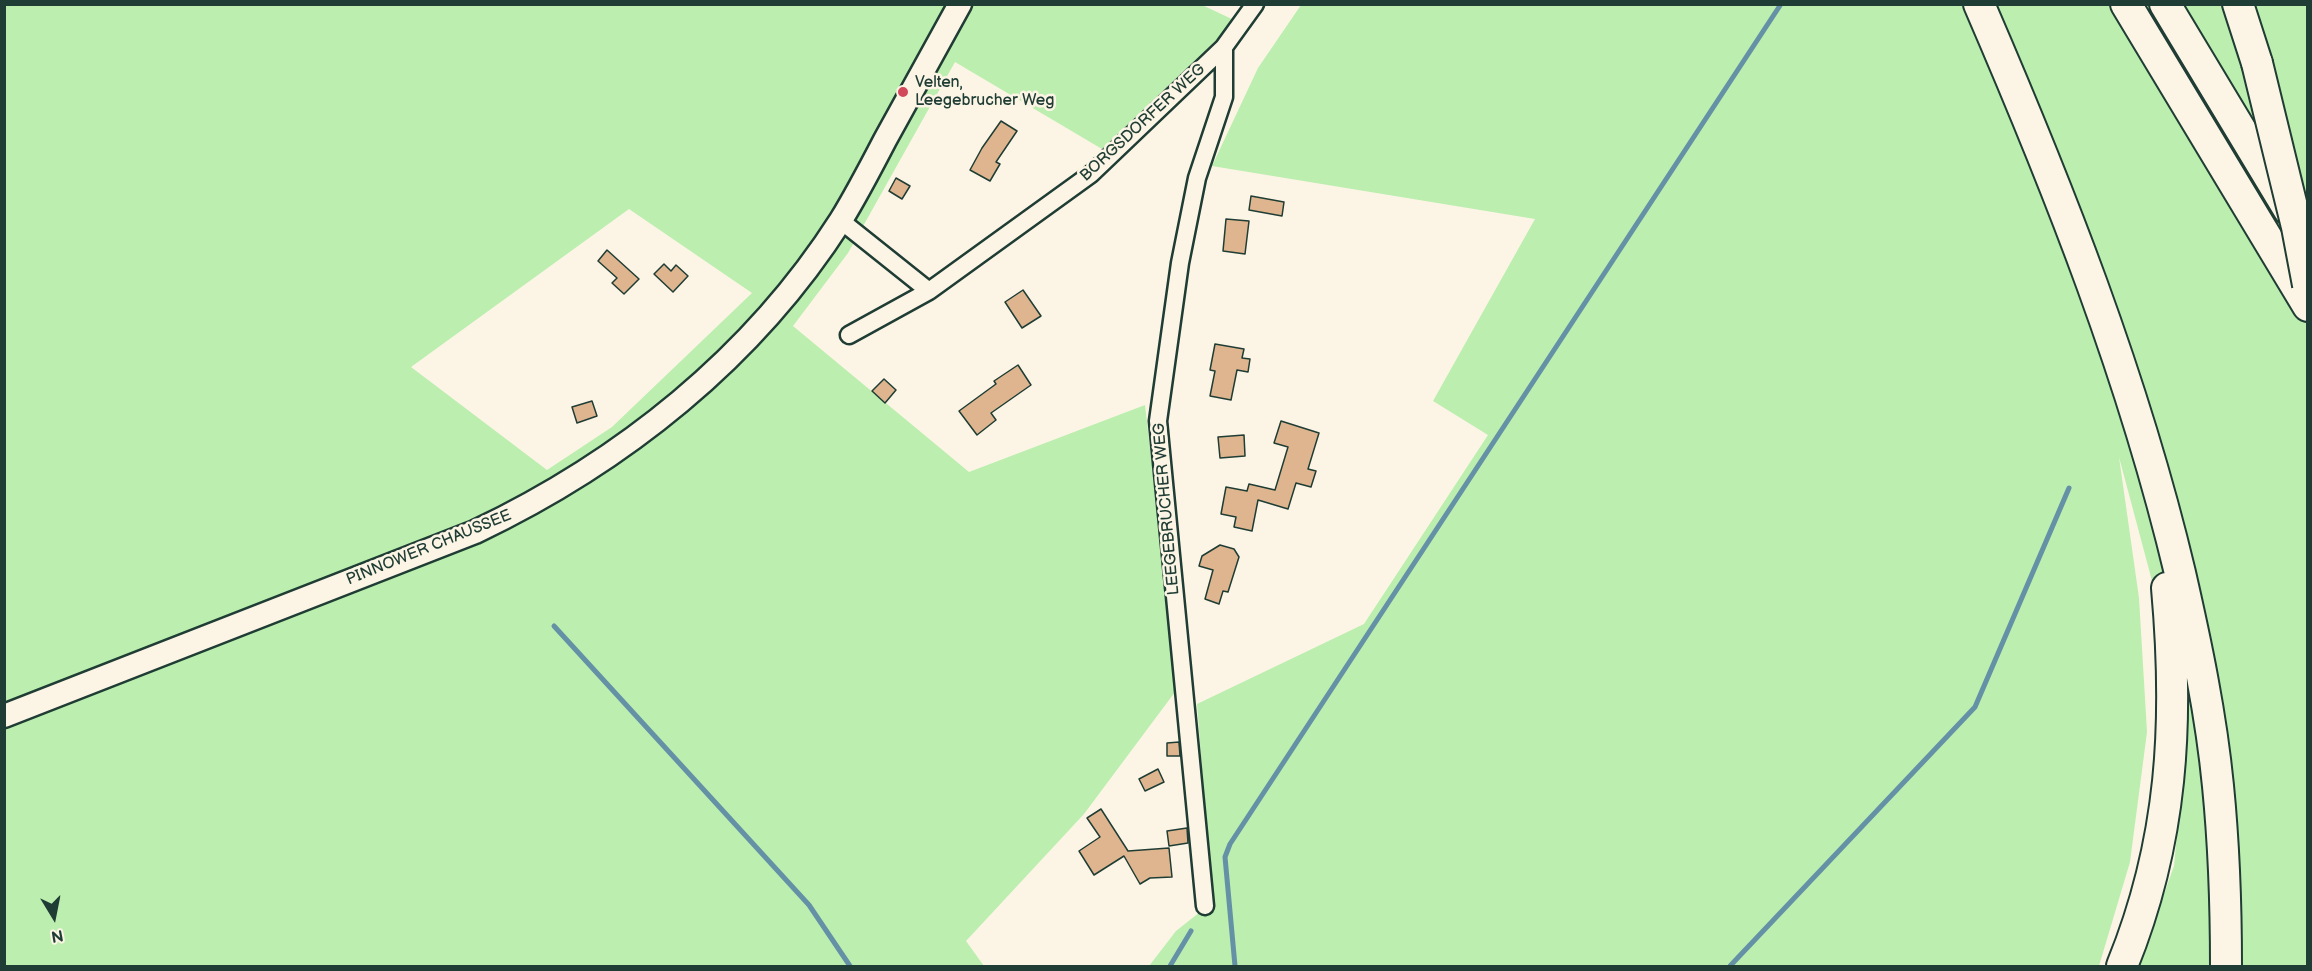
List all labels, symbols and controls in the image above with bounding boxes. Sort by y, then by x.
street label: BORGSDORFER WEG [1076,60,1210,186]
place label: Velten, Leegebrucher Weg [915,73,1054,111]
marker: Velten, Leegebrucher Weg [896,85,910,99]
street label: LEEGEBRUCHER WEG [1150,422,1184,596]
street label: PINNOWER CHAUSSEE [344,506,514,590]
north arrow [24,887,84,947]
text: N [50,925,65,946]

